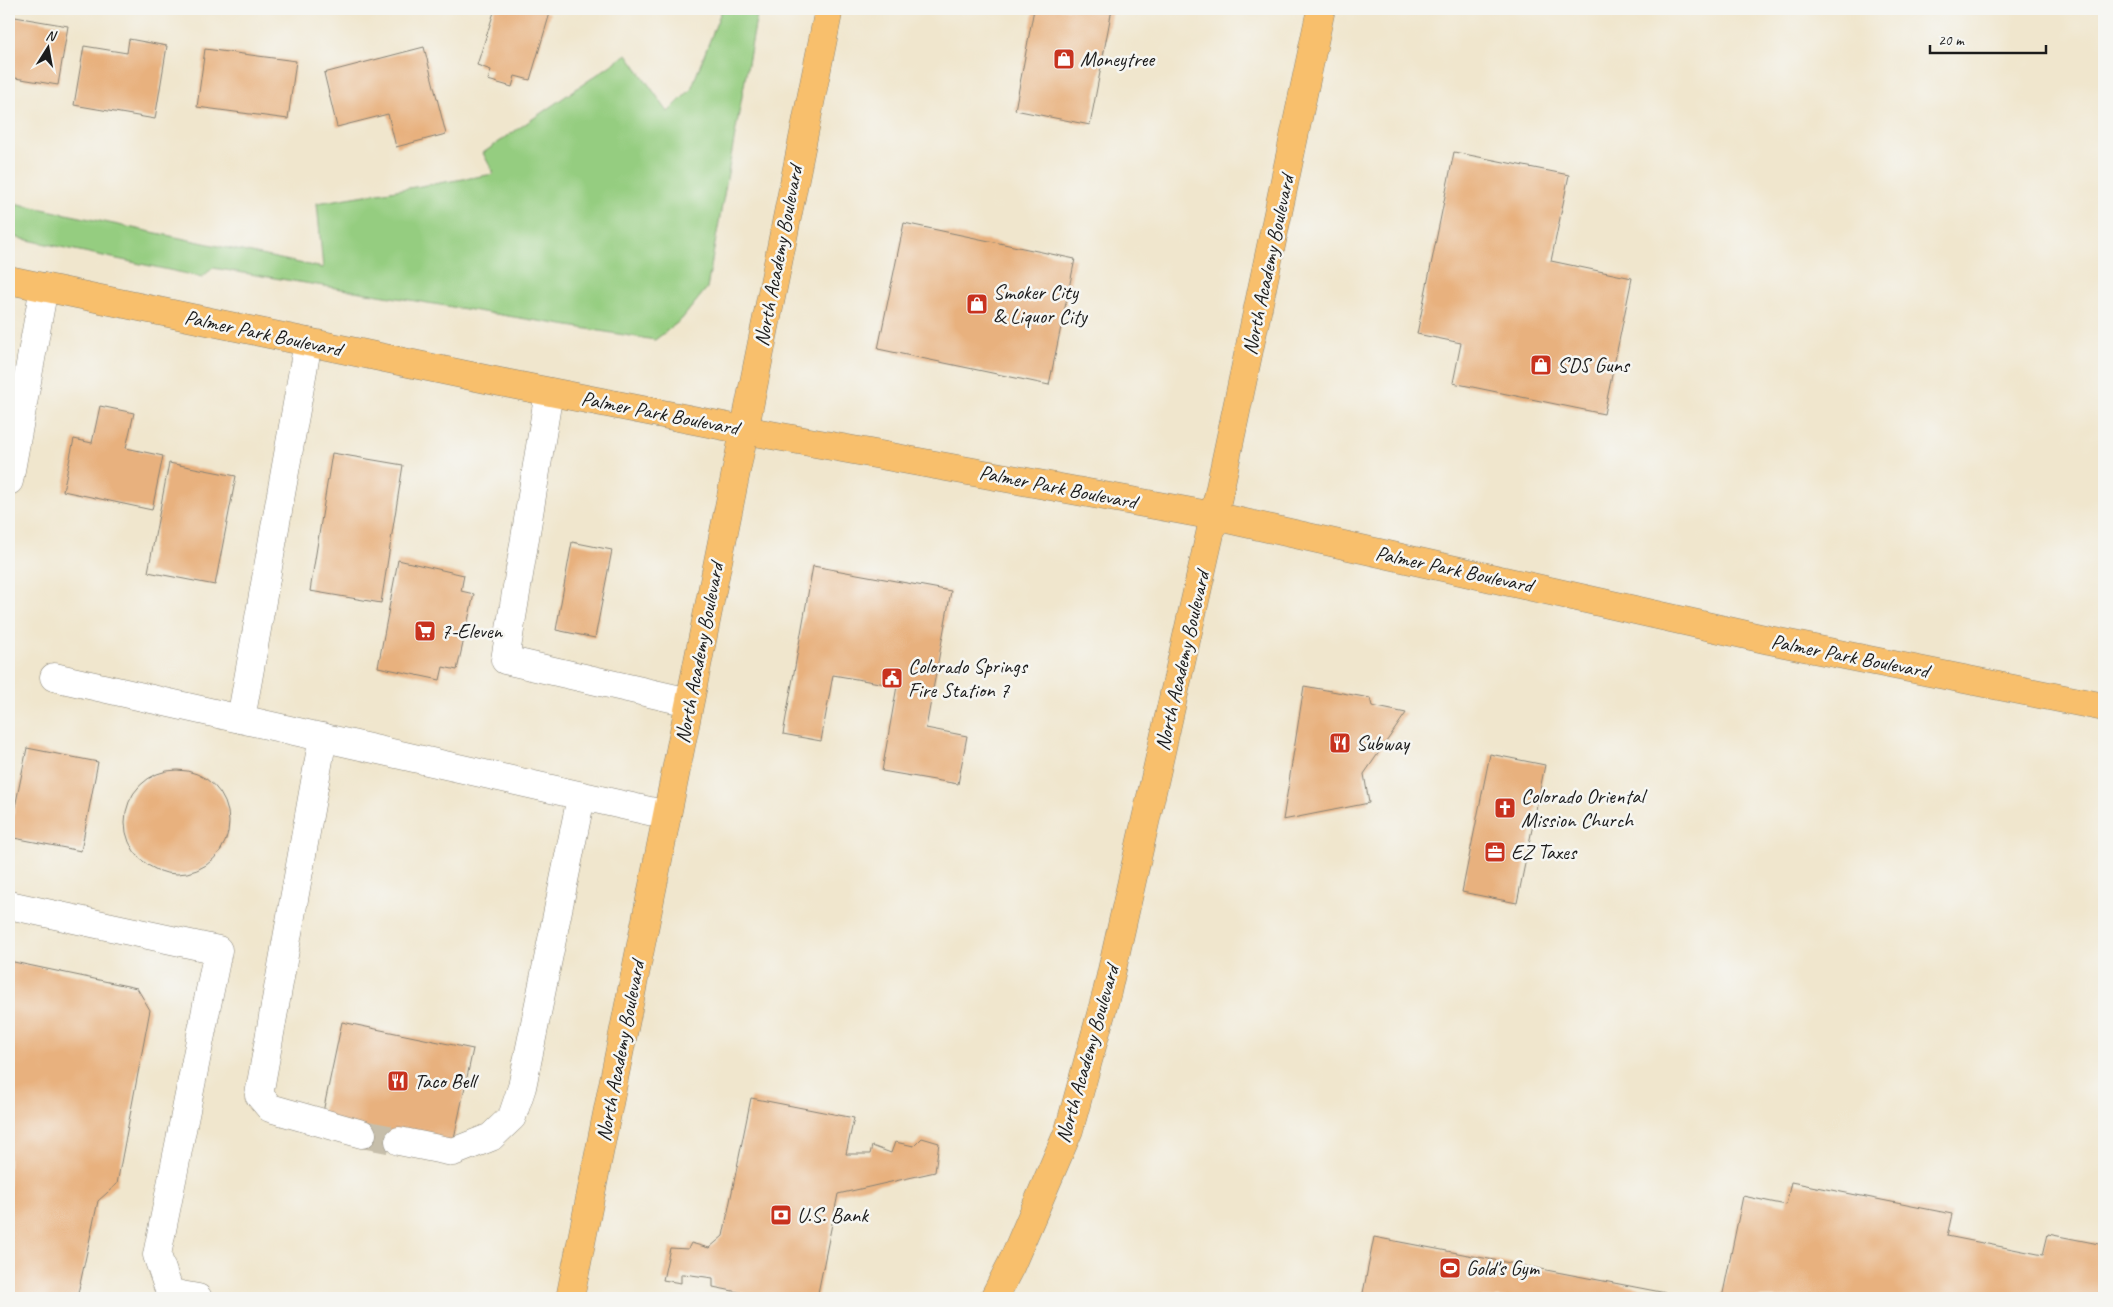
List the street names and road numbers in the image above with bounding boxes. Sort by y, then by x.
street label: North Academy Boulevard [748,160,809,348]
street label: North Academy Boulevard [1236,169,1301,357]
street label: Palmer Park Boulevard [182,304,347,363]
street label: Palmer Park Boulevard [579,385,744,442]
street label: Palmer Park Boulevard [977,459,1142,516]
street label: Palmer Park Boulevard [1373,540,1538,599]
street label: North Academy Boulevard [669,557,730,745]
street label: North Academy Boulevard [1149,565,1216,753]
street label: Palmer Park Boulevard [1769,628,1934,685]
street label: North Academy Boulevard [590,955,651,1143]
street label: North Academy Boulevard [1049,959,1126,1146]

